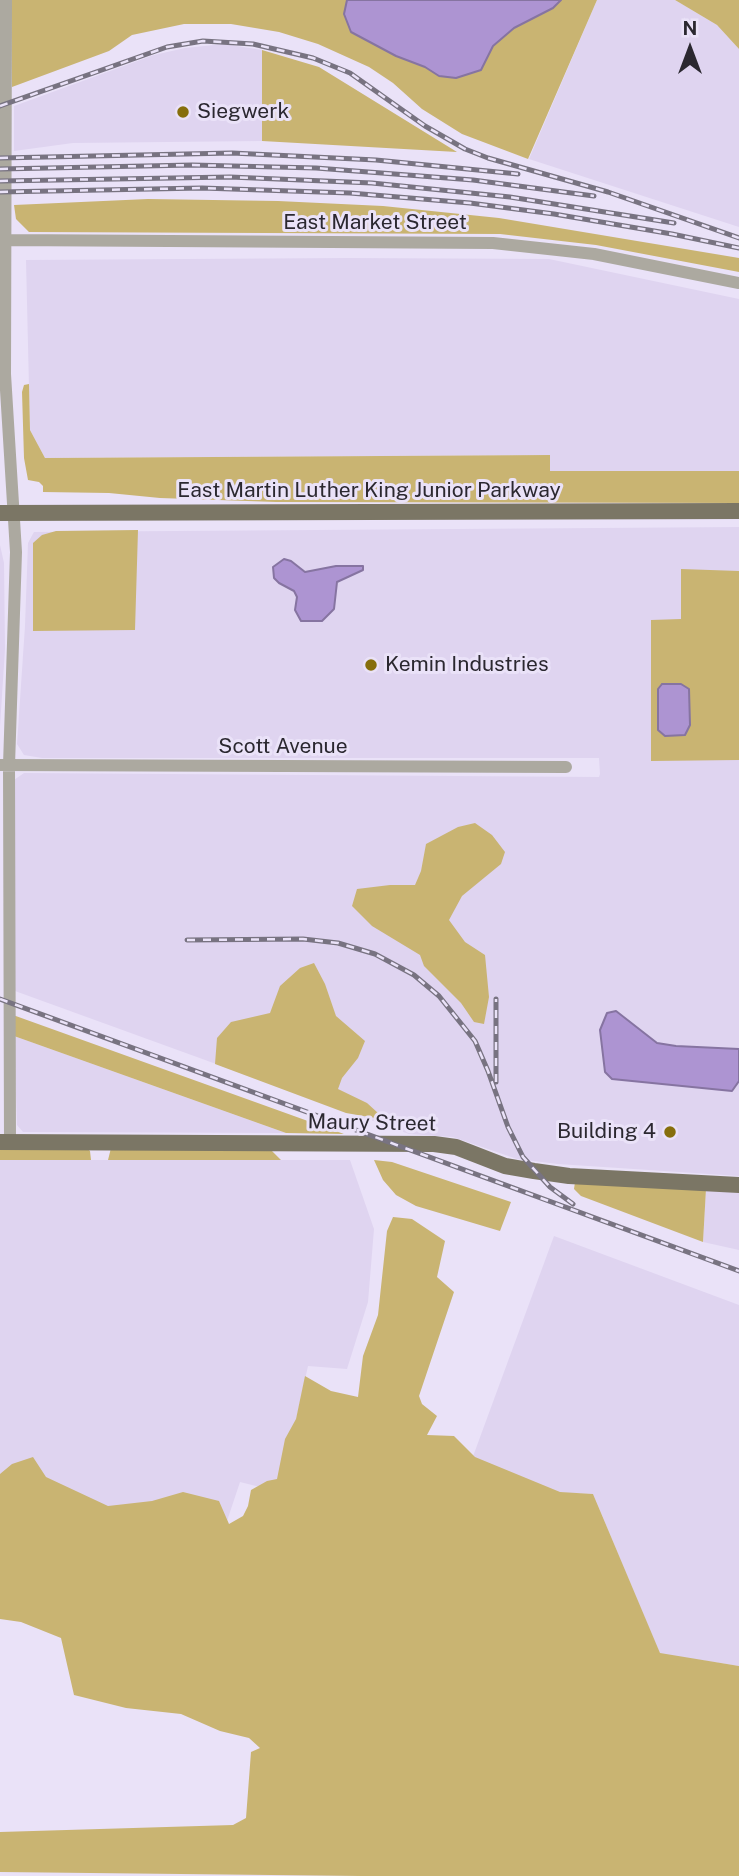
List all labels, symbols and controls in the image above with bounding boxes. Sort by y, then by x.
north arrow [655,14,725,84]
text: N [683,17,697,39]
place label: Siegwerk [197,99,289,125]
marker: Siegwerk [175,104,191,120]
street label: East Market Street [283,210,467,236]
street label: East Martin Luther King Junior Parkway [177,478,561,504]
place label: Kemin Industries [385,652,549,678]
marker: Kemin Industries [363,657,379,673]
street label: Scott Avenue [218,734,348,760]
street label: Maury Street [307,1109,437,1137]
place label: Building 4 [557,1119,656,1145]
marker: Building 4 [662,1124,678,1140]

